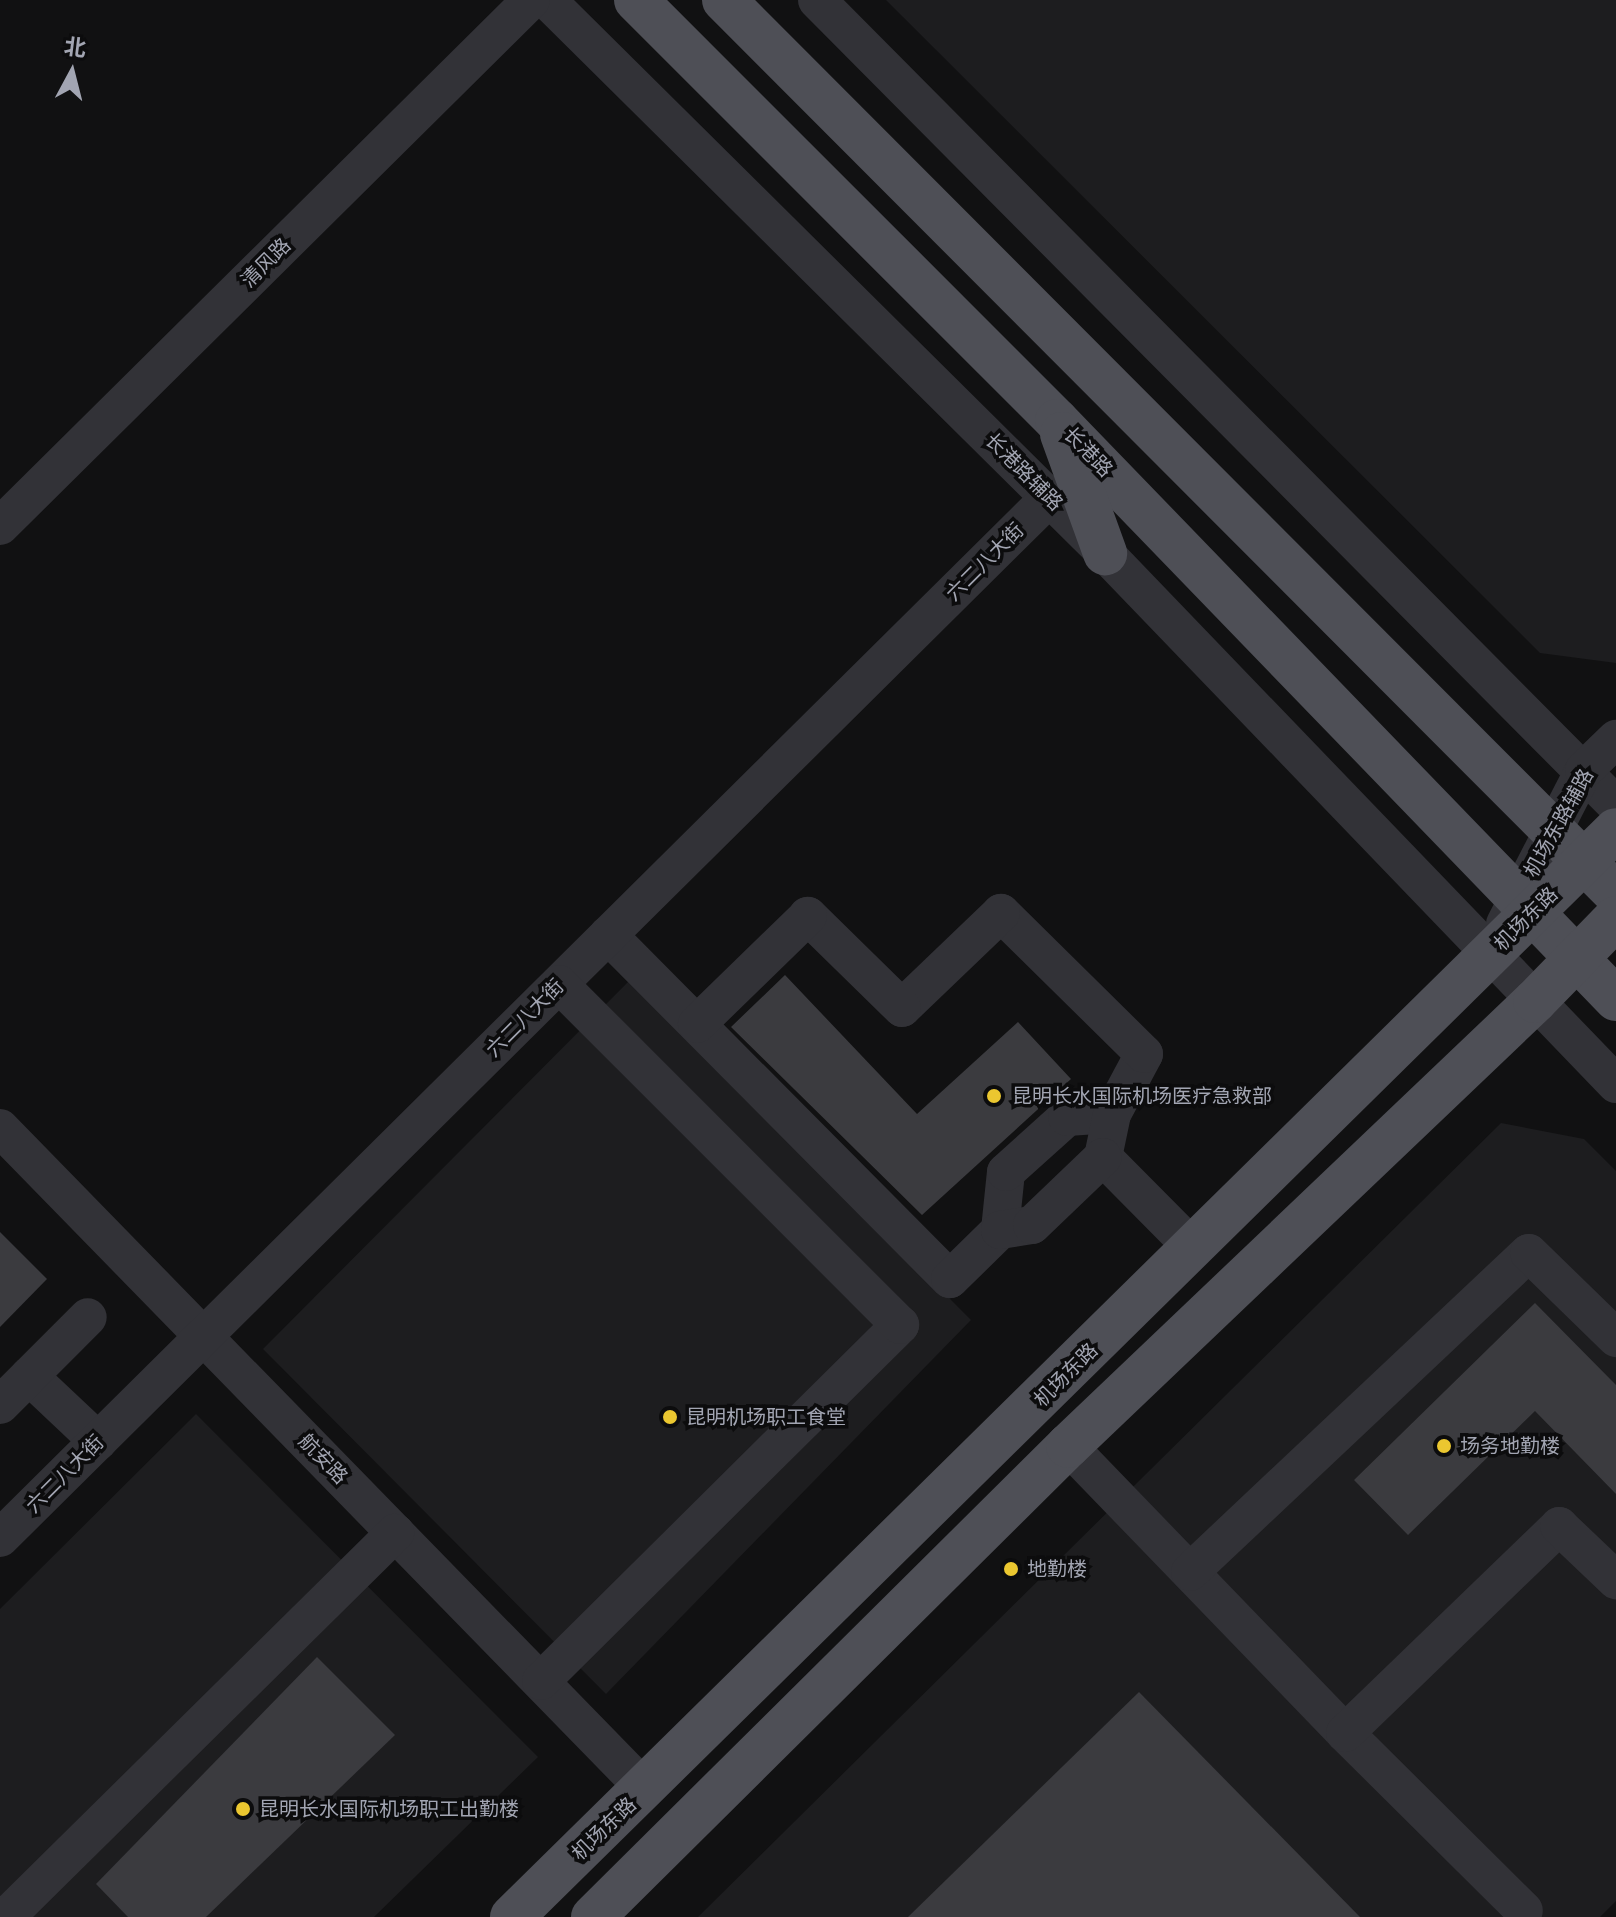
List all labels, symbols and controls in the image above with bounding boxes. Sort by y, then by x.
north arrow [32,32,112,112]
text: 北 [63,34,87,61]
street label: 清风路 [236,233,296,293]
street label: 长港路 [1059,422,1117,482]
street label: 长港路辅路 [980,428,1068,516]
street label: 六二八大街 [941,518,1029,606]
street label: 机场东路辅路 [1519,765,1599,881]
street label: 机场东路 [1489,882,1563,956]
street label: 六二八大街 [481,974,569,1062]
place label: 昆明长水国际机场医疗急救部 [1012,1084,1272,1108]
marker: 昆明长水国际机场医疗急救部 [983,1085,1005,1107]
street label: 机场东路 [1029,1338,1103,1412]
place label: 昆明机场职工食堂 [686,1405,846,1429]
marker: 昆明机场职工食堂 [661,1408,679,1426]
street label: 航安路 [294,1429,352,1489]
street label: 六二八大街 [21,1430,109,1518]
place label: 场务地勤楼 [1460,1434,1560,1458]
marker: 场务地勤楼 [1435,1437,1453,1455]
place label: 地勤楼 [1027,1557,1087,1581]
marker: 地勤楼 [1002,1560,1020,1578]
street label: 机场东路 [567,1793,641,1865]
place label: 昆明长水国际机场职工出勤楼 [259,1797,519,1821]
marker: 昆明长水国际机场职工出勤楼 [234,1800,252,1818]

